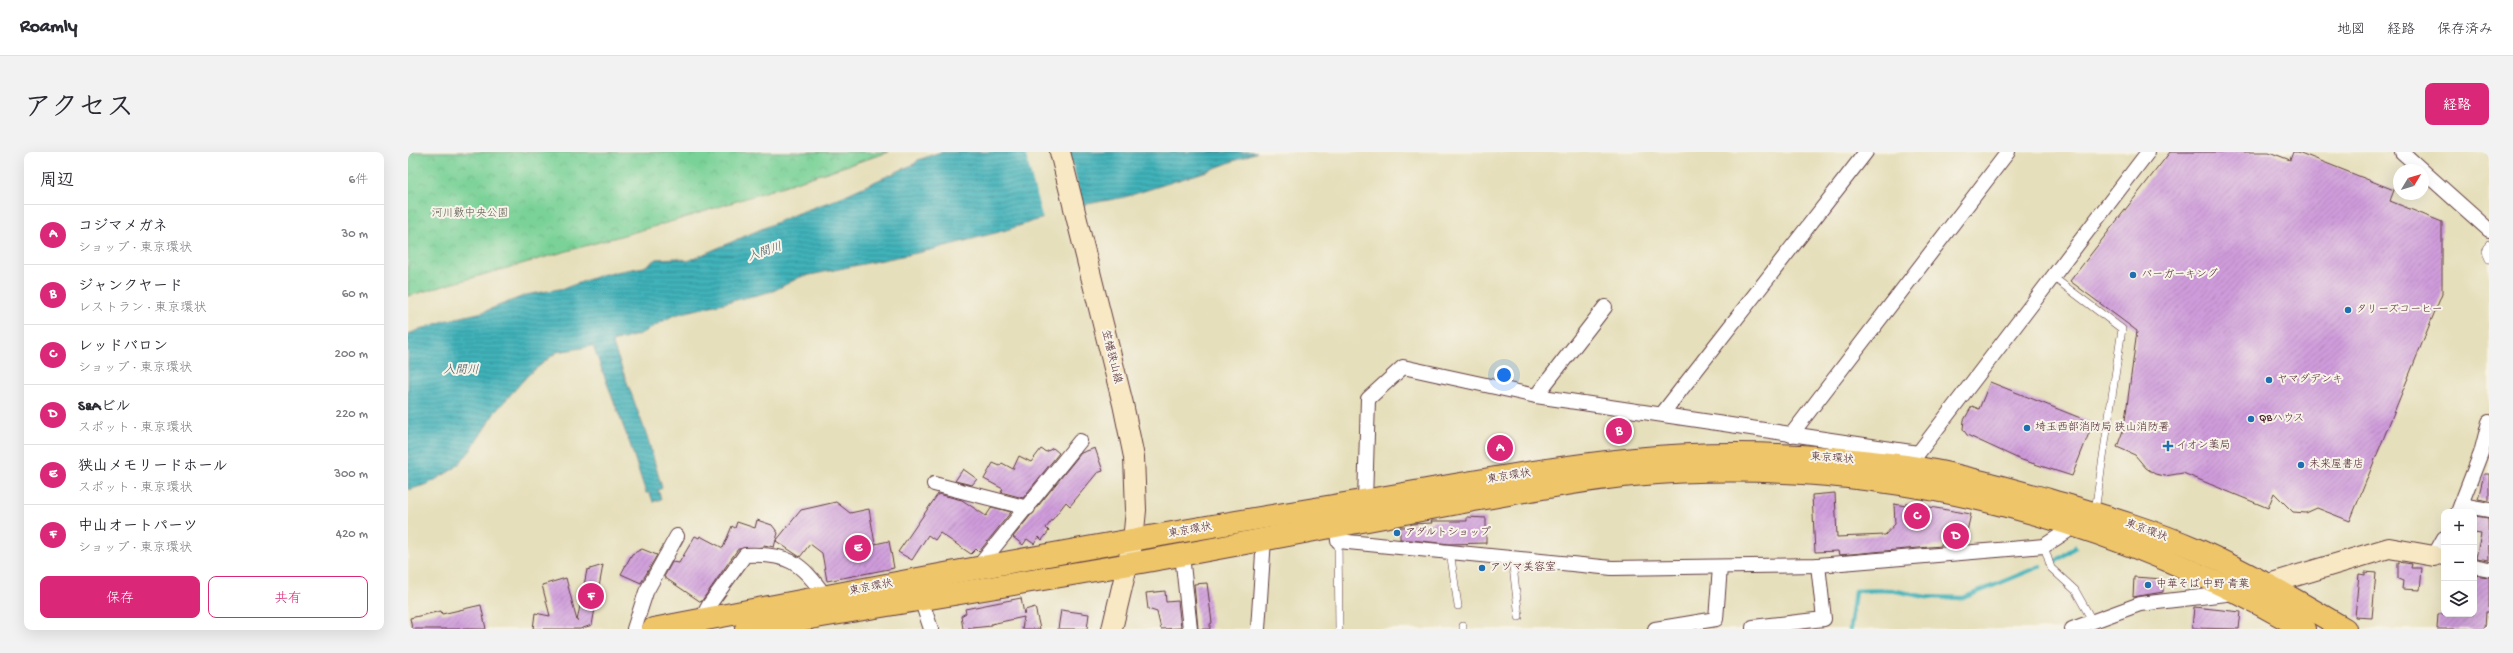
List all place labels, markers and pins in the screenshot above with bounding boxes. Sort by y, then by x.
place label: バーガーキング [2141,268,2218,281]
marker: バーガーキング [2128,270,2138,280]
place label: タリーズコーヒー [2356,304,2442,316]
marker: タリーズコーヒー [2343,305,2353,315]
place label: ヤマダデンキ [2277,373,2343,386]
marker: ヤマダデンキ [2264,375,2274,385]
place label: QBハウス [2259,413,2304,425]
marker: QBハウス [2246,414,2256,424]
pin: B [1606,416,1632,446]
place label: 埼玉西部消防局 狭山消防署 [2035,421,2170,434]
marker: 埼玉西部消防局 狭山消防署 [2022,423,2032,433]
pin: A [1487,433,1513,463]
place label: イオン薬局 [2176,439,2231,452]
marker: イオン薬局 [2163,441,2173,451]
place label: 未来屋書店 [2309,458,2364,471]
marker: 未来屋書店 [2296,460,2306,470]
pin: C [1904,501,1930,531]
pin: D [1943,521,1969,551]
place label: アダルトショップ [1405,526,1491,539]
marker: アダルトショップ [1392,528,1402,538]
pin: E [845,533,871,563]
place label: アヅマ美容室 [1490,561,1556,574]
marker: アヅマ美容室 [1477,563,1487,573]
place label: 中華そば 中野 青葉 [2156,578,2249,591]
marker: 中華そば 中野 青葉 [2143,580,2153,590]
pin: F [578,581,604,611]

